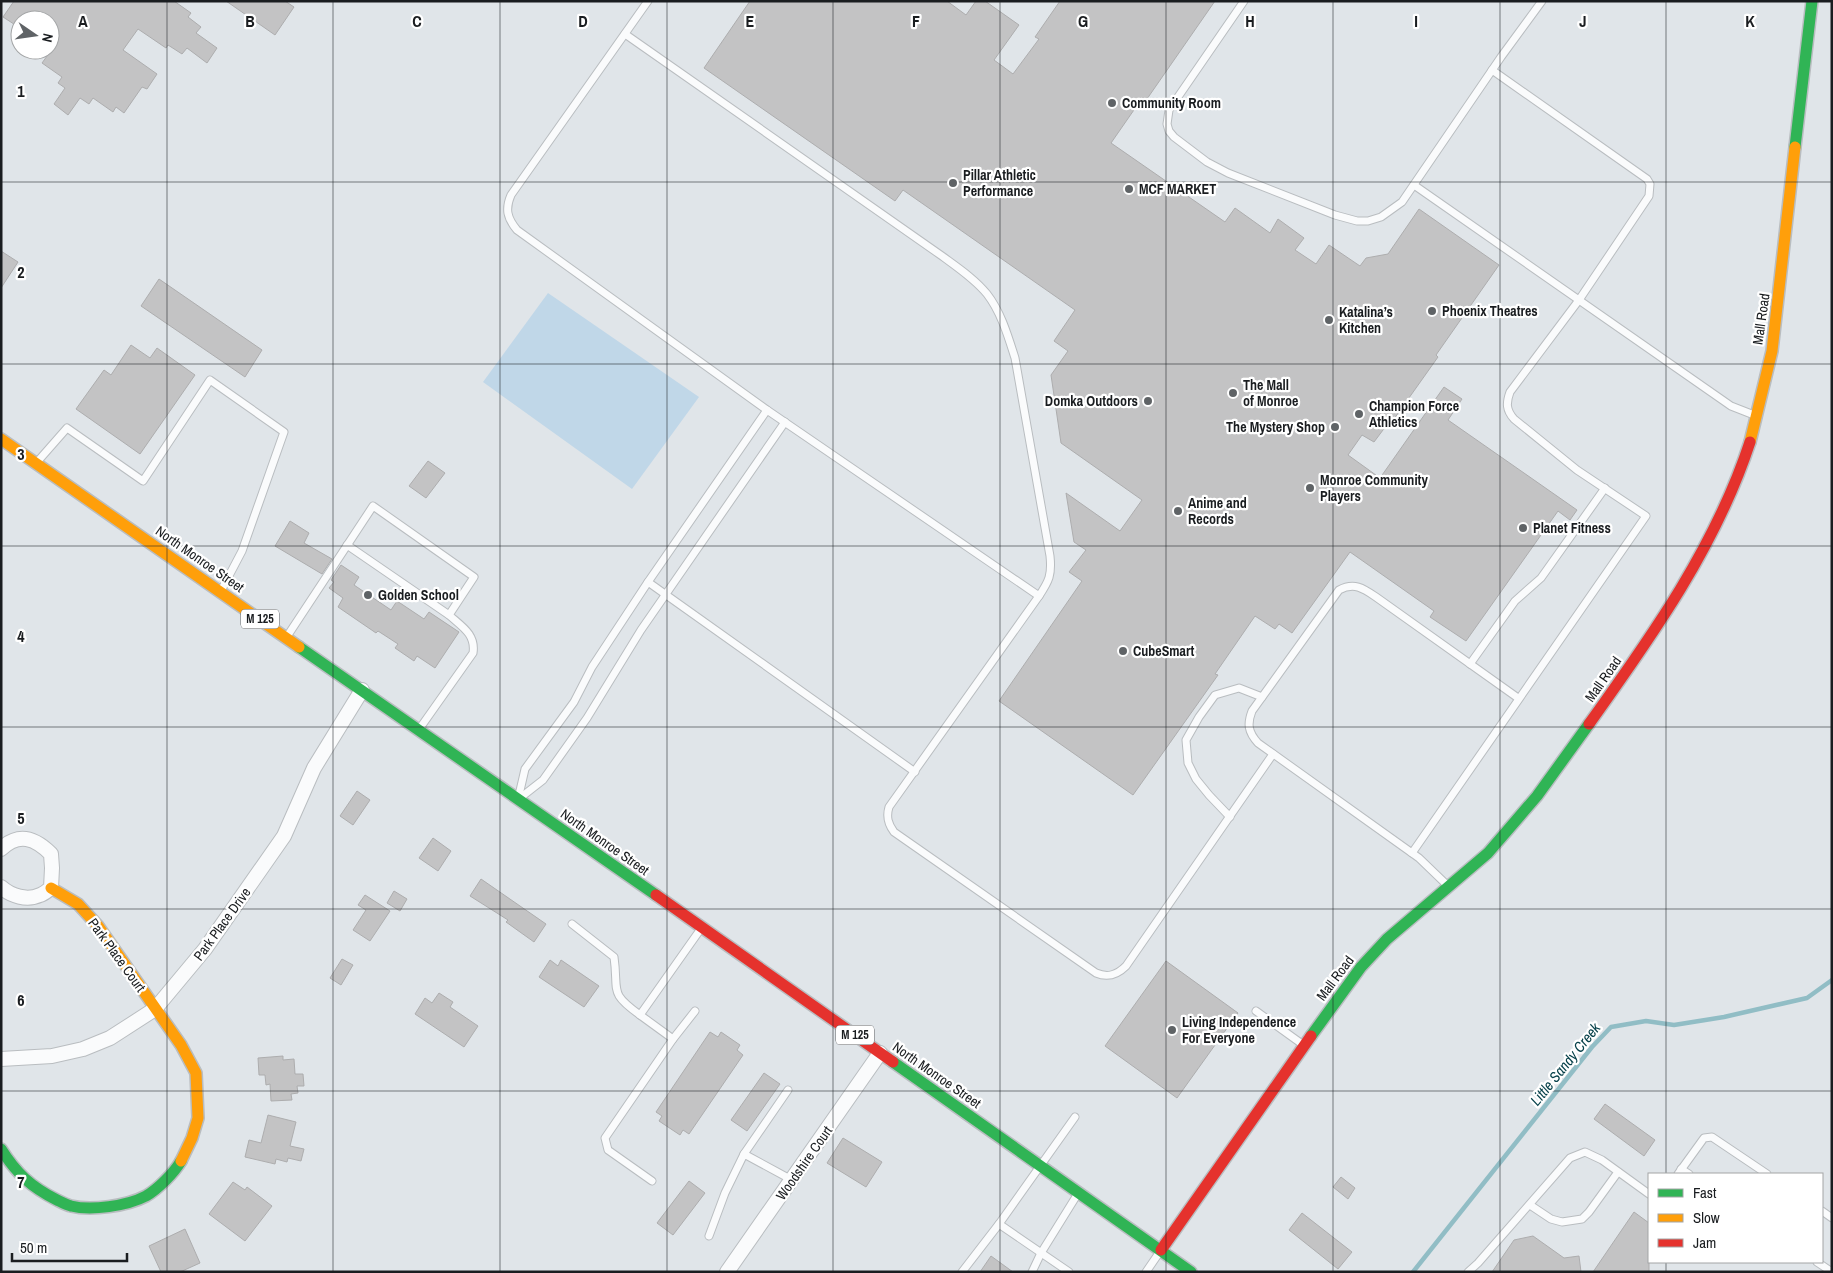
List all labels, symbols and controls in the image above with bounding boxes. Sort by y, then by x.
north arrow [10,10,60,60]
text: A [78,10,88,32]
text: B [245,10,255,32]
text: C [412,10,422,32]
text: D [578,10,588,32]
text: E [746,10,755,32]
text: F [912,10,920,32]
text: G [1078,10,1088,32]
text: H [1245,10,1255,32]
text: I [1414,10,1418,32]
text: J [1579,10,1587,32]
text: K [1745,10,1755,32]
text: N [38,32,57,44]
text: 1 [17,80,25,102]
place label: Community Room [1122,94,1221,112]
marker: Community Room [1106,97,1118,109]
place label: Pillar Athletic Performance [963,166,1036,200]
marker: Pillar Athletic Performance [947,177,959,189]
place label: MCF MARKET [1139,180,1216,198]
marker: MCF MARKET [1123,183,1135,195]
text: 2 [17,261,25,283]
street label: Mall Road [1748,292,1774,346]
place label: Phoenix Theatres [1442,302,1538,320]
place label: Katalina’s Kitchen [1339,303,1393,337]
marker: Phoenix Theatres [1426,305,1438,317]
marker: Katalina’s Kitchen [1323,314,1335,326]
place label: The Mall of Monroe [1243,376,1298,410]
marker: The Mall of Monroe [1227,387,1239,399]
place label: Domka Outdoors [1045,392,1138,410]
marker: Domka Outdoors [1142,395,1154,407]
place label: Champion Force Athletics [1369,397,1459,431]
marker: Champion Force Athletics [1353,408,1365,420]
place label: The Mystery Shop [1226,418,1325,436]
marker: The Mystery Shop [1329,421,1341,433]
text: 3 [17,443,25,465]
place label: Monroe Community Players [1320,471,1428,505]
marker: Monroe Community Players [1304,482,1316,494]
place label: Anime and Records [1188,494,1247,528]
marker: Anime and Records [1172,505,1184,517]
place label: Planet Fitness [1533,519,1611,537]
street label: North Monroe Street [152,522,248,596]
marker: Planet Fitness [1517,522,1529,534]
place label: Golden School [378,586,459,604]
marker: Golden School [362,589,374,601]
road number: M 125 [241,610,279,628]
text: 4 [17,625,25,647]
place label: CubeSmart [1133,642,1194,660]
marker: CubeSmart [1117,645,1129,657]
street label: Mall Road [1581,653,1625,705]
street label: North Monroe Street [557,805,653,879]
text: 5 [17,807,25,829]
street label: Park Place Drive [189,884,255,964]
street label: Park Place Court [84,915,150,995]
street label: Mall Road [1312,952,1358,1004]
text: 6 [17,989,25,1011]
place label: Living Independence For Everyone [1182,1013,1296,1047]
water label: Little Sandy Creek [1525,1017,1606,1110]
marker: Living Independence For Everyone [1166,1024,1178,1036]
road number: M 125 [836,1026,874,1044]
street label: North Monroe Street [889,1038,985,1112]
street label: Woodshire Court [772,1122,836,1204]
text: 7 [17,1171,25,1193]
legend [1648,1173,1823,1263]
text: Fast [1693,1182,1717,1203]
text: Slow [1693,1207,1720,1228]
scale bar [12,1230,128,1262]
text: Jam [1693,1232,1716,1253]
text: 50 m [20,1237,47,1258]

